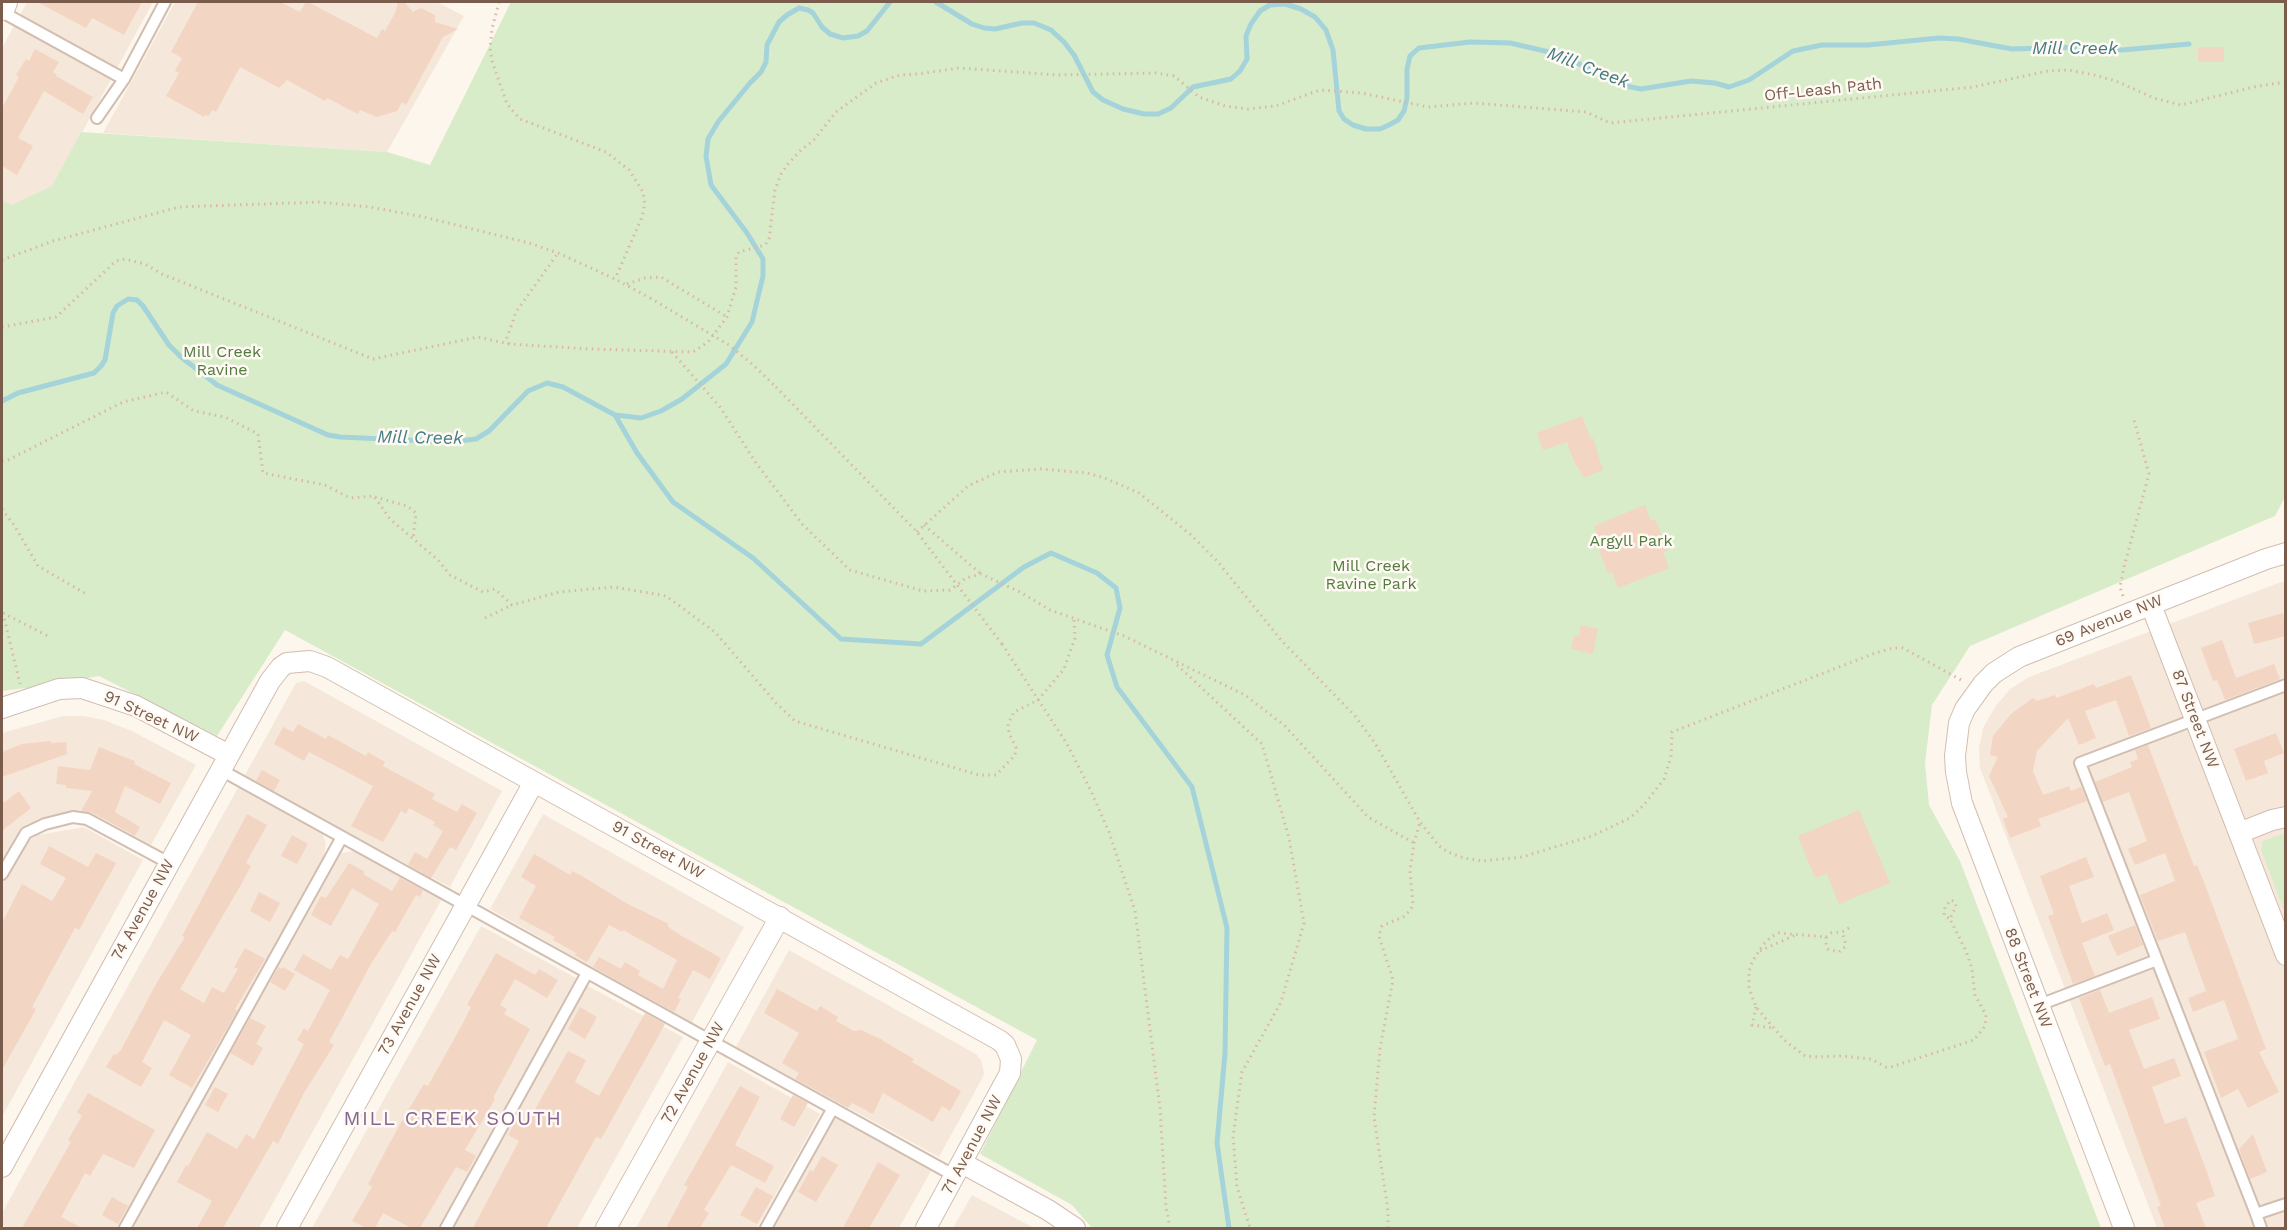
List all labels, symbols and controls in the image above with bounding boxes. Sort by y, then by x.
water label: Mill Creek [2032,38,2118,60]
water label: Mill Creek [1544,43,1632,93]
street label: Off-Leash Path [1763,74,1883,106]
park label: Mill Creek Ravine [183,342,261,380]
water label: Mill Creek [377,426,463,450]
park label: Argyll Park [1589,531,1673,551]
park label: Mill Creek Ravine Park [1325,556,1417,594]
street label: 69 Avenue NW [2052,591,2166,651]
street label: 87 Street NW [2167,667,2223,771]
street label: 91 Street NW [101,687,201,747]
street label: 91 Street NW [609,817,707,883]
street label: 74 Avenue NW [107,856,179,964]
street label: 88 Street NW [2000,925,2056,1031]
street label: 73 Avenue NW [374,951,446,1059]
street label: 72 Avenue NW [657,1019,729,1127]
street label: 71 Avenue NW [938,1092,1006,1198]
district label: MILL CREEK SOUTH [344,1107,562,1131]

